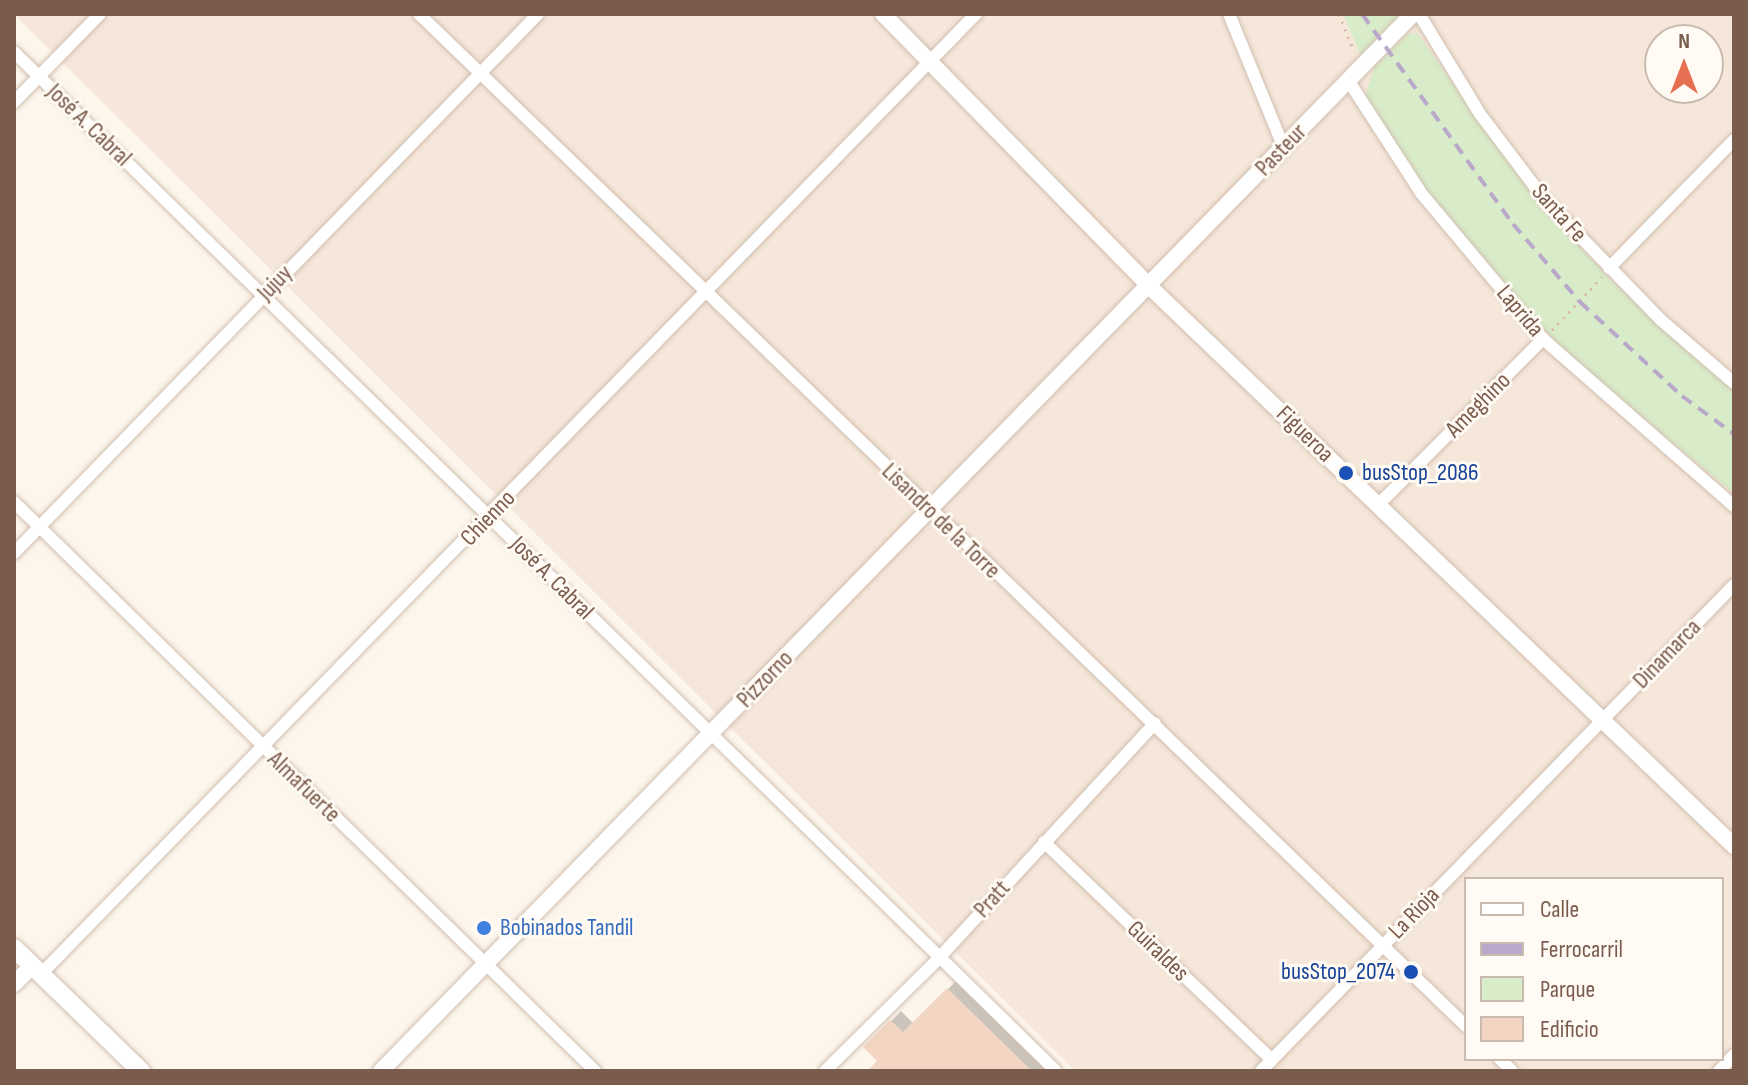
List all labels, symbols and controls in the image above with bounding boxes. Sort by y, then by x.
north arrow [1644,24,1724,104]
text: N [1678,28,1690,55]
street label: José A. Cabral [41,78,137,172]
street label: Pasteur [1249,118,1313,182]
street label: Santa Fe [1525,178,1593,248]
street label: Jujuy [251,259,299,307]
street label: Laprida [1490,279,1550,343]
street label: Ameghino [1439,366,1517,444]
street label: Figueroa [1270,400,1340,468]
street label: Lisandro de la Torre [876,457,1006,585]
place label: busStop_2086 [1362,459,1479,487]
marker: busStop_2086 [1337,464,1355,482]
street label: Chienno [455,484,521,552]
street label: José A. Cabral [504,530,600,626]
street label: Dinamarca [1627,613,1707,695]
street label: Pizzorno [731,644,799,714]
street label: Almafuerte [262,745,346,829]
street label: Pratt [968,874,1016,924]
legend [1464,877,1724,1061]
street label: La Rioja [1382,881,1446,945]
text: Calle [1540,895,1579,924]
place label: Bobinados Tandil [500,914,634,942]
street label: Guiraldes [1121,915,1195,987]
marker: Bobinados Tandil [475,919,493,937]
text: Ferrocarril [1540,935,1623,964]
place label: busStop_2074 [1281,958,1395,986]
marker: busStop_2074 [1402,963,1420,981]
text: Parque [1540,975,1595,1004]
text: Edificio [1540,1015,1599,1044]

